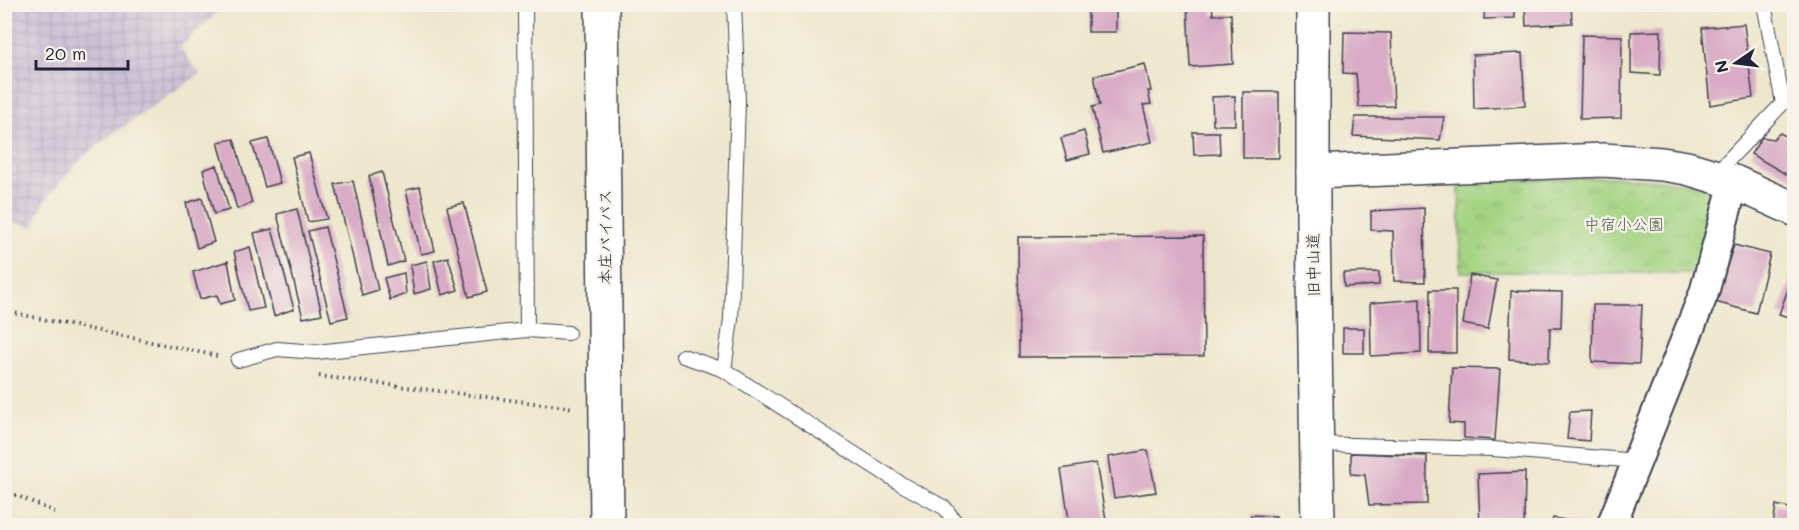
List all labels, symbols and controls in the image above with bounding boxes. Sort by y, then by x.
scale bar [36,33,128,71]
north arrow [1706,33,1766,93]
text: 20 m [45,41,86,65]
text: N [1709,58,1733,75]
street label: 本庄バイパス [594,189,615,285]
park label: 中宿小公園 [1584,213,1664,234]
street label: 旧中山道 [1301,233,1324,297]

